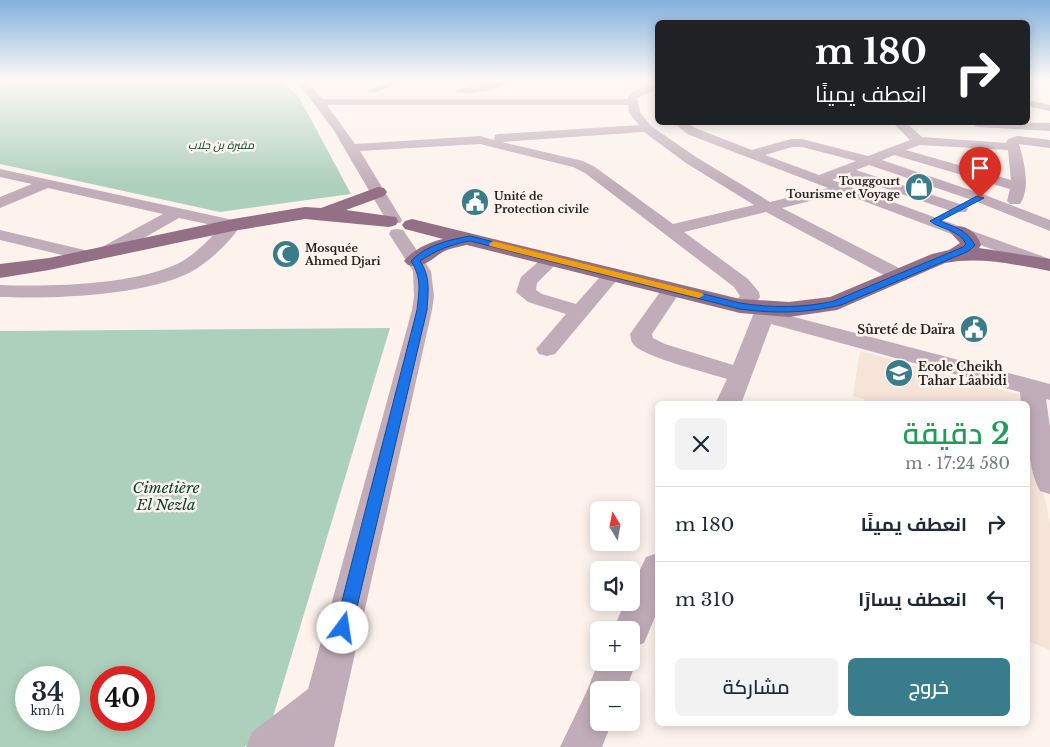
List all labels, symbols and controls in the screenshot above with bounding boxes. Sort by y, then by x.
text: 180 m [815,30,927,73]
icon: right [945,40,1010,105]
text: انعطف يمينًا [815,81,927,108]
park label: مقبرة بن جلاب [188,138,255,152]
pin [959,147,1001,198]
icon: arrive [966,154,994,182]
shop icon: Touggourt Tourisme et Voyage [904,172,934,202]
place label: Touggourt Tourisme et Voyage [786,174,901,201]
public building icon: Unité de Protection civile [460,187,490,217]
place label: Unité de Protection civile [494,189,590,216]
mosque icon: Mosquée Ahmed Djari [271,239,301,269]
place label: Mosquée Ahmed Djari [304,241,380,268]
public building icon: Sûreté de Daïra [959,314,989,344]
place label: Sûreté de Daïra [857,322,955,337]
school or university icon: Ecole Cheikh Tahar Lâabidi [884,358,914,388]
place label: Ecole Cheikh Tahar Lâabidi [918,359,1007,388]
text: 2 دقيقة [903,415,1010,452]
button: close [675,418,727,470]
text: 580 m · 17:24 [905,453,1010,473]
park label: Cimetière El Nezla [133,478,200,514]
north arrow [590,501,640,551]
map controls [590,501,640,731]
icon: right [982,510,1010,538]
text: 180 m [675,513,734,536]
text: انعطف يمينًا [861,513,967,536]
button: sound [590,561,640,611]
icon: left [982,585,1010,613]
text: 310 m [675,588,735,611]
text: انعطف يسارًا [858,588,967,611]
position arrow [316,601,368,653]
button: + [590,621,640,671]
button: مشاركة [675,658,838,716]
button: خروج [848,658,1010,716]
speed limit sign: 40 [90,666,155,731]
text: 34 [31,677,64,708]
button: − [590,681,640,731]
text: km/h [30,703,65,718]

